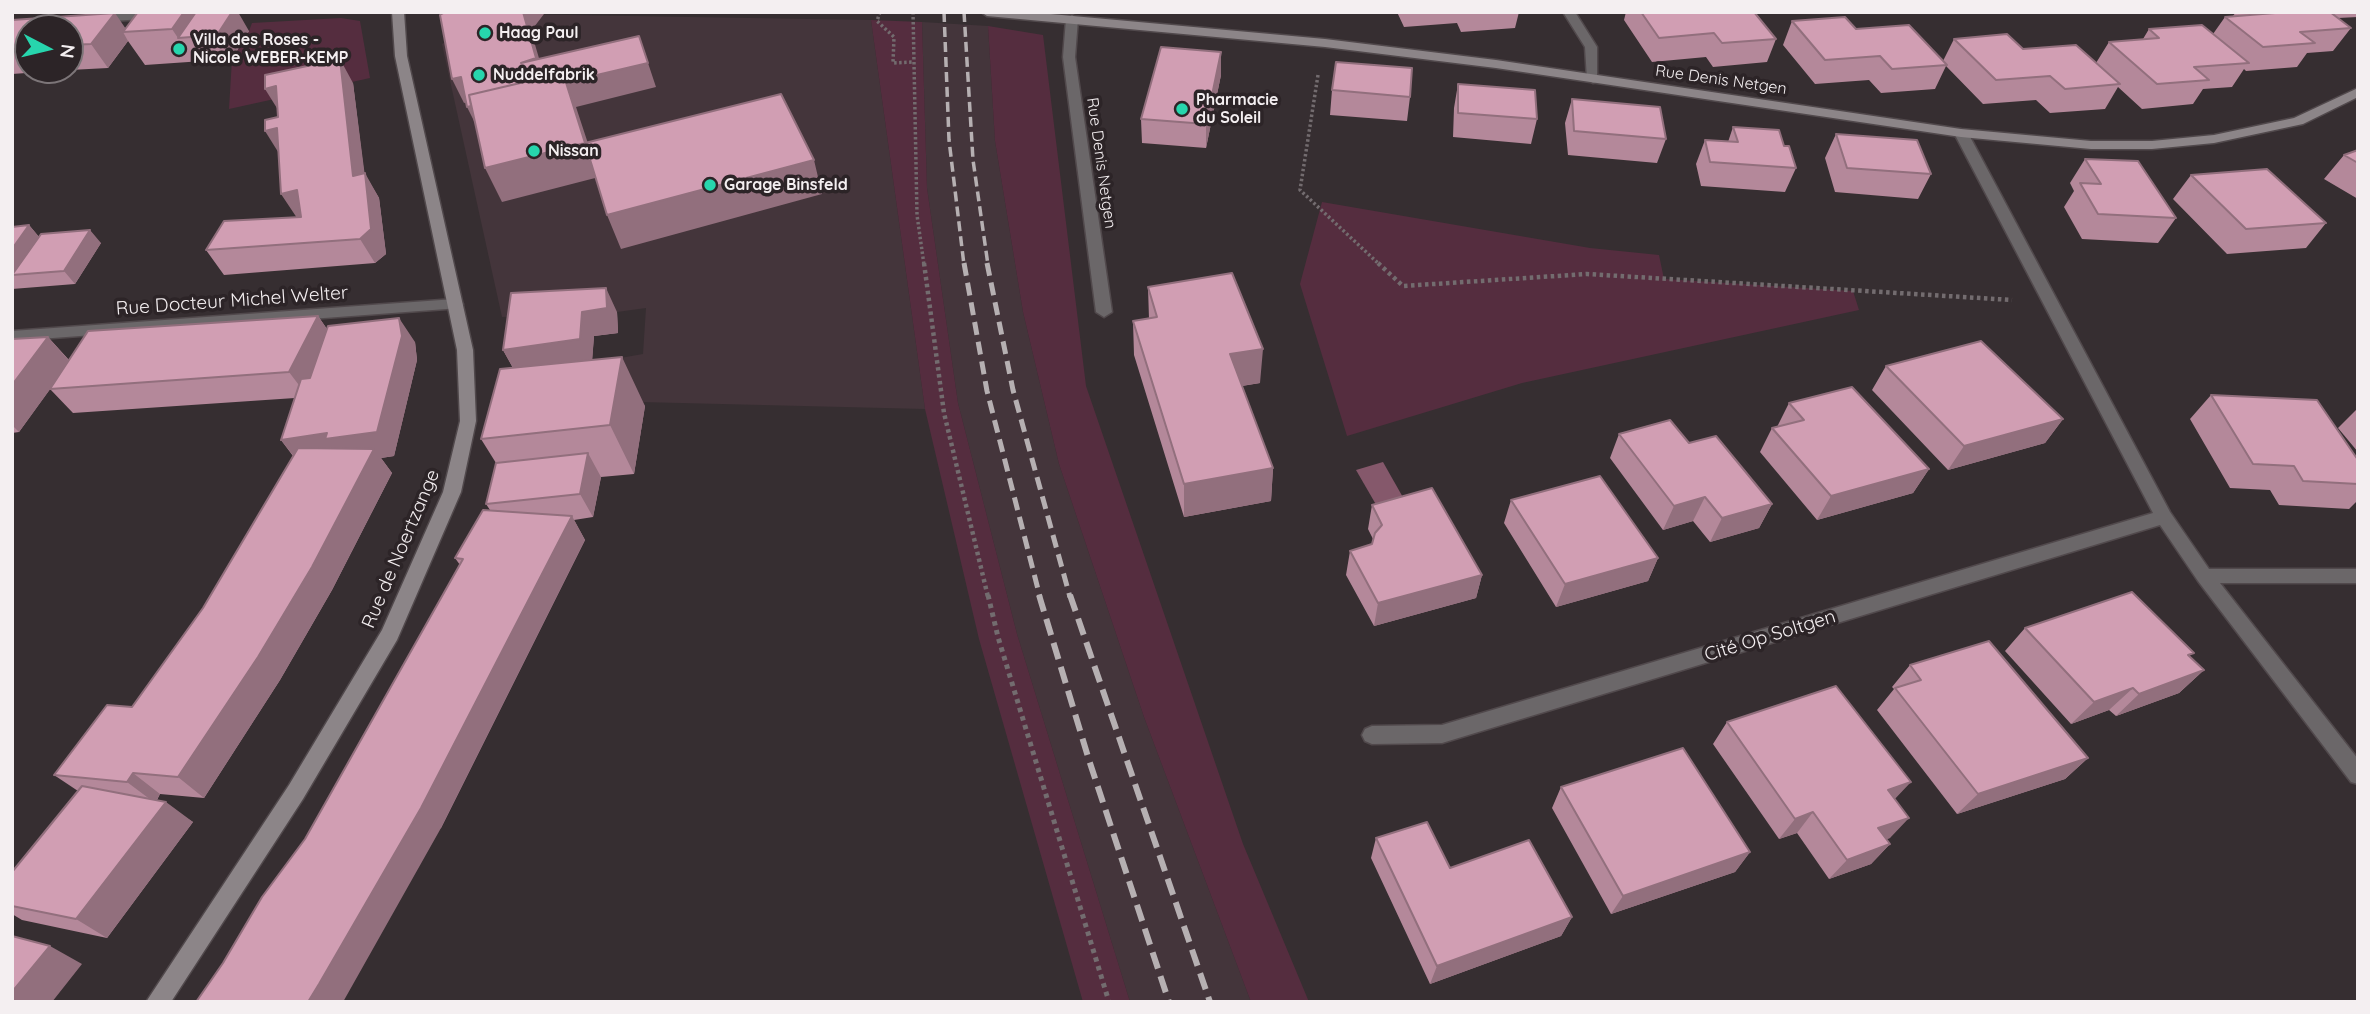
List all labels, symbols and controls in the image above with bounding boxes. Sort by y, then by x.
north arrow [14,14,84,84]
place label: Haag Paul [499,23,579,43]
marker: Haag Paul [477,25,493,41]
place label: Villa des Roses - Nicole WEBER-KEMP [193,30,349,68]
marker: Villa des Roses - Nicole WEBER-KEMP [171,41,187,57]
text: N [55,43,81,60]
street label: Rue Denis Netgen [1654,61,1788,99]
place label: Nuddelfabrik [493,65,595,85]
marker: Nuddelfabrik [471,67,487,83]
place label: Pharmacie du Soleil [1196,90,1278,128]
street label: Rue Denis Netgen [1082,96,1120,230]
marker: Pharmacie du Soleil [1174,101,1190,117]
place label: Nissan [548,141,599,161]
marker: Nissan [526,143,542,159]
place label: Garage Binsfeld [724,175,848,195]
marker: Garage Binsfeld [702,177,718,193]
street label: Rue Docteur Michel Welter [115,282,349,320]
street label: Rue de Noertzange [357,466,445,632]
street label: Cité Op Soltgen [1702,605,1838,667]

